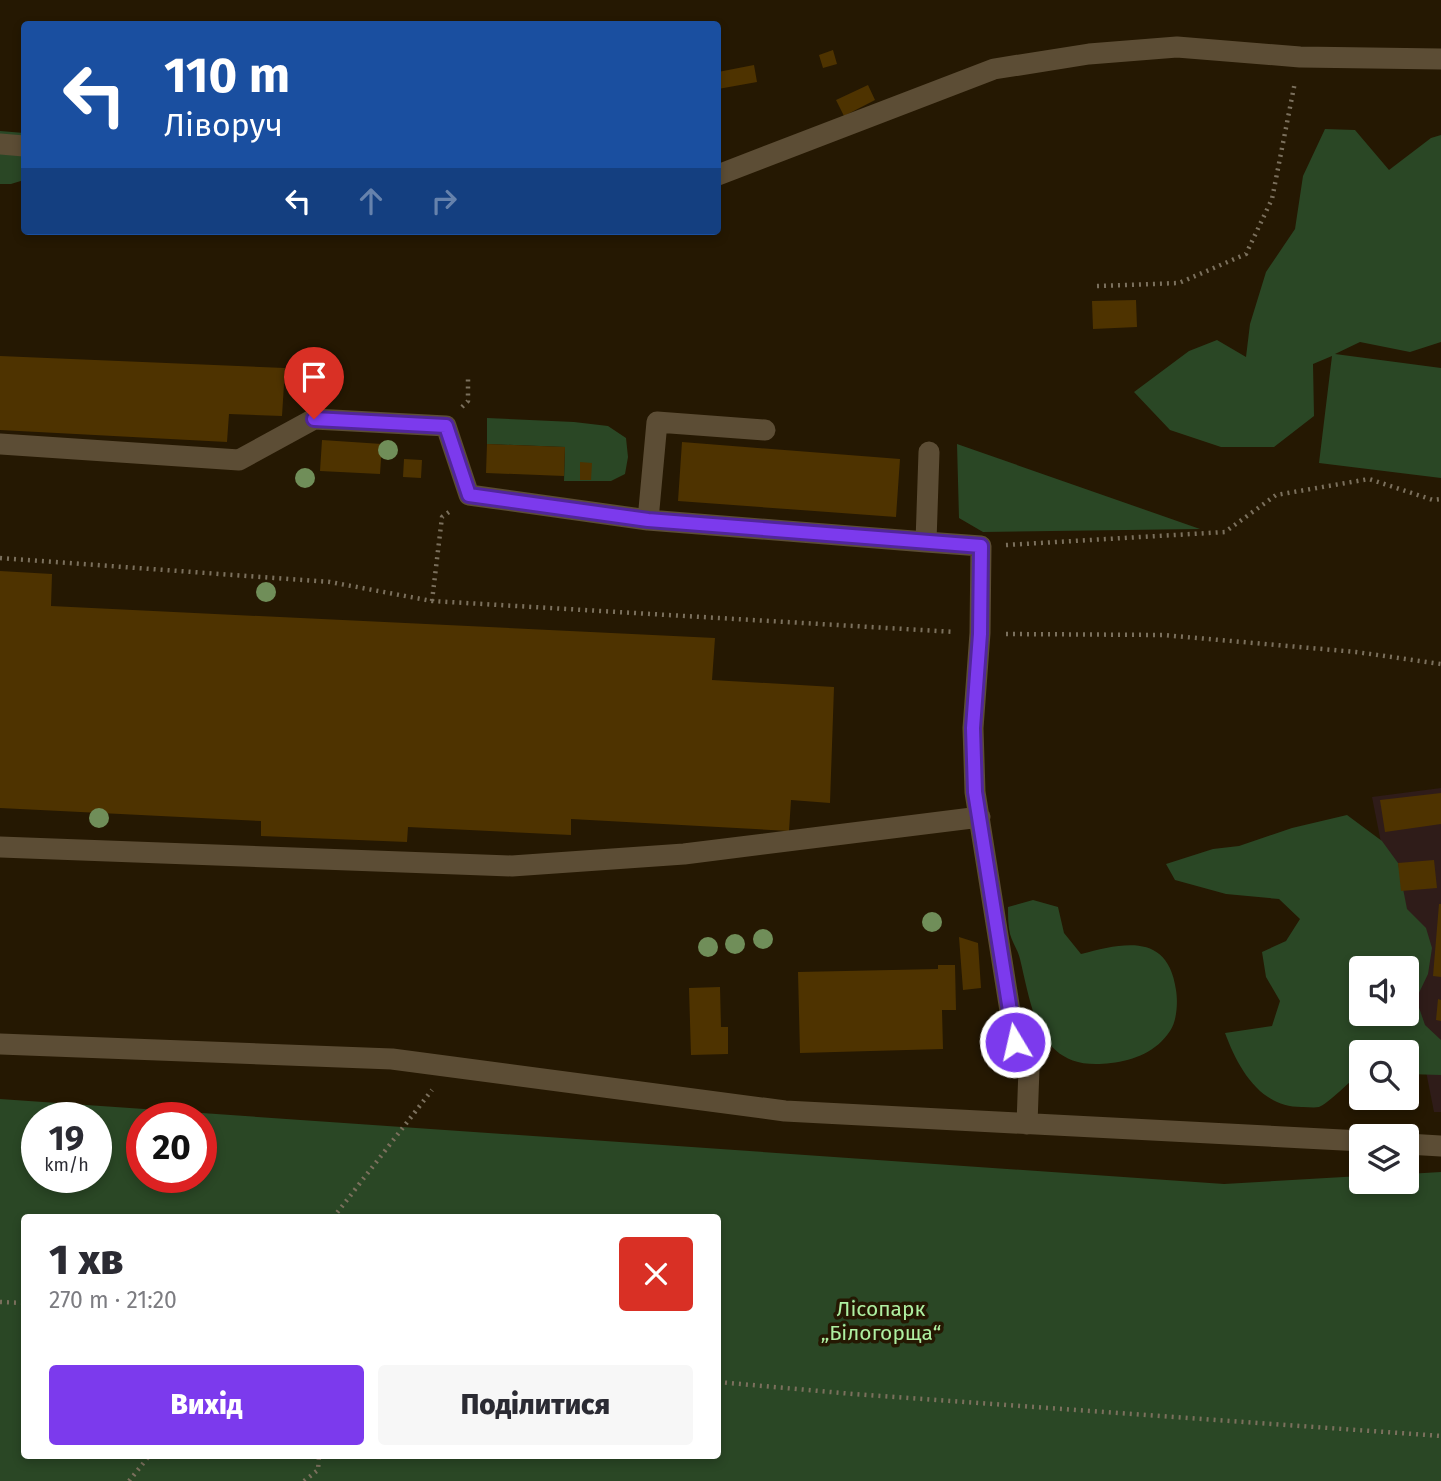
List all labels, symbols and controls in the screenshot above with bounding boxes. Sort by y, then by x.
text: 110 m [164,46,290,105]
icon: left [49,49,140,140]
text: Ліворуч [164,106,283,144]
icon: left [279,182,317,220]
icon: ahead [352,182,390,220]
icon: right [425,182,463,220]
pin [284,347,344,419]
icon: arrive [295,358,333,396]
map controls [1349,956,1419,1194]
button: sound [1349,956,1419,1026]
position arrow [978,1005,1052,1079]
button: search [1349,1040,1419,1110]
speed limit sign: 20 [126,1102,217,1193]
text: 19 [49,1117,84,1159]
button: layers [1349,1124,1419,1194]
text: km/h [44,1154,89,1176]
text: 1 хв [49,1235,124,1285]
button: close [619,1237,693,1311]
text: 270 m · 21:20 [49,1286,177,1314]
park label: Лісопарк „Білогорща“ [821,1296,941,1346]
button: Вихід [49,1365,364,1445]
button: Поділитися [378,1365,693,1445]

